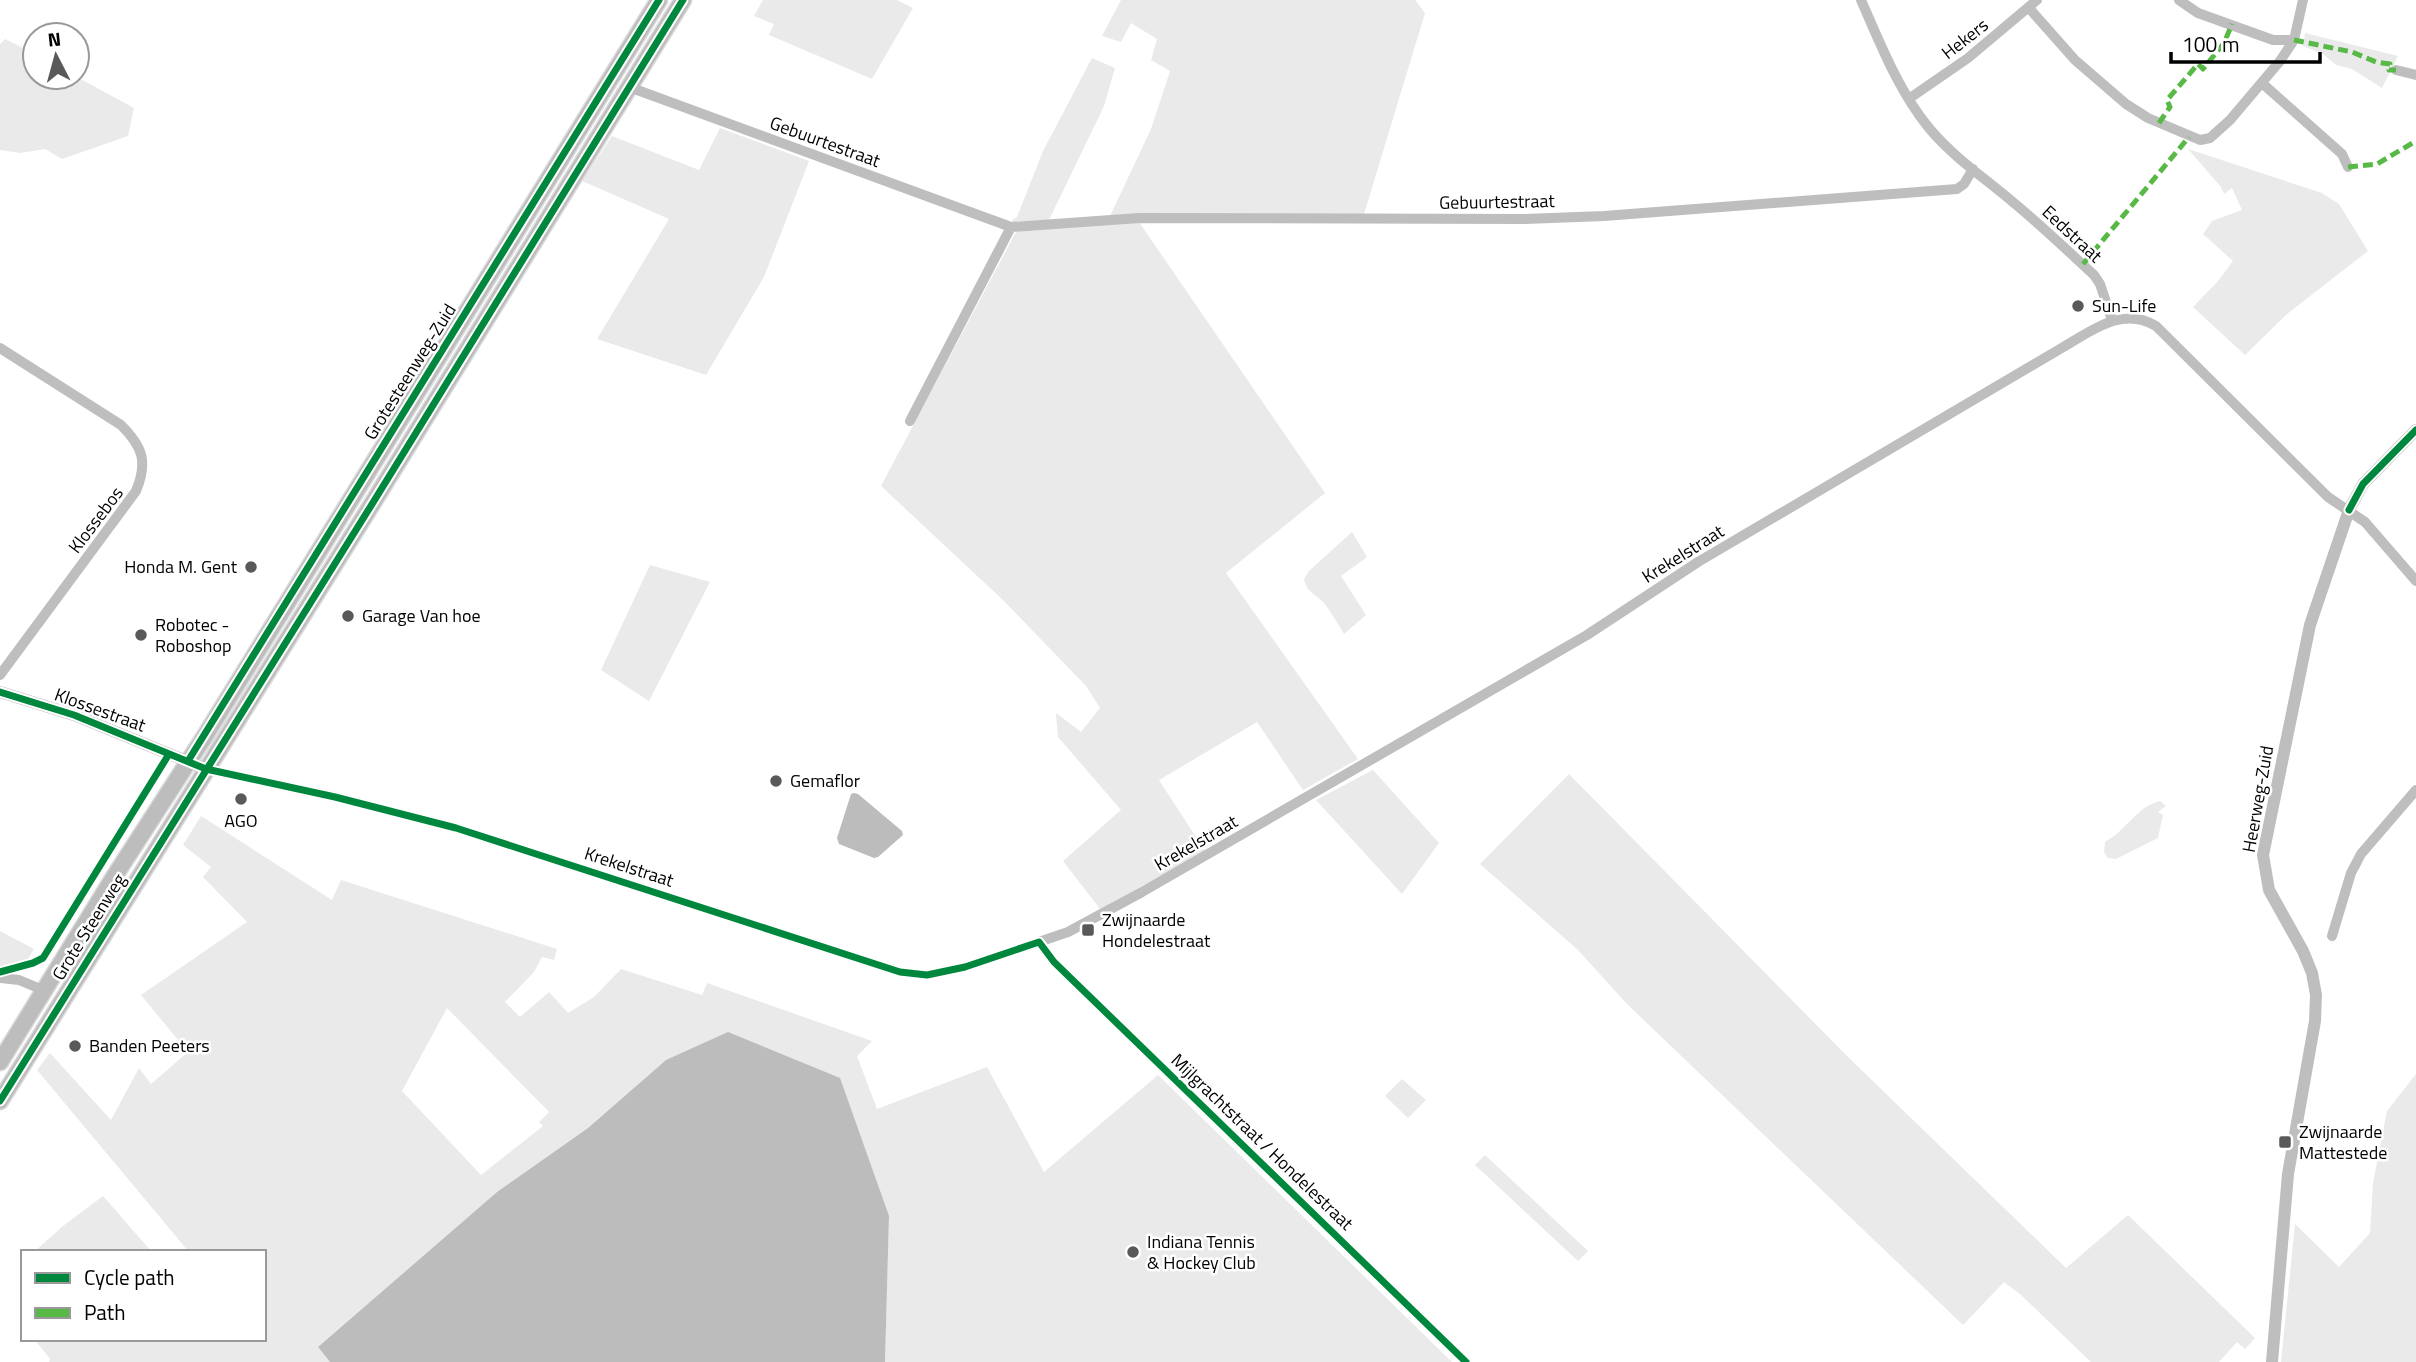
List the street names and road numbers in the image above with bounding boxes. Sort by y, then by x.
street label: Hekers [1935,12,1994,66]
street label: Gebuurtestraat [766,109,885,174]
street label: Gebuurtestraat [1439,187,1556,216]
street label: Eedstraat [2036,199,2109,269]
street label: Grotesteenweg-Zuid [357,298,462,445]
street label: Klossebos [62,481,130,559]
street label: Krekelstraat [1636,517,1730,589]
street label: Klossestraat [51,681,150,739]
street label: Heerweg-Zuid [2235,743,2280,854]
street label: Krekelstraat [1149,807,1243,877]
street label: Krekelstraat [581,839,678,894]
street label: Grote Steenweg [45,868,132,985]
street label: Mijlgrachtstraat / Hondelestraat [1165,1047,1360,1237]

